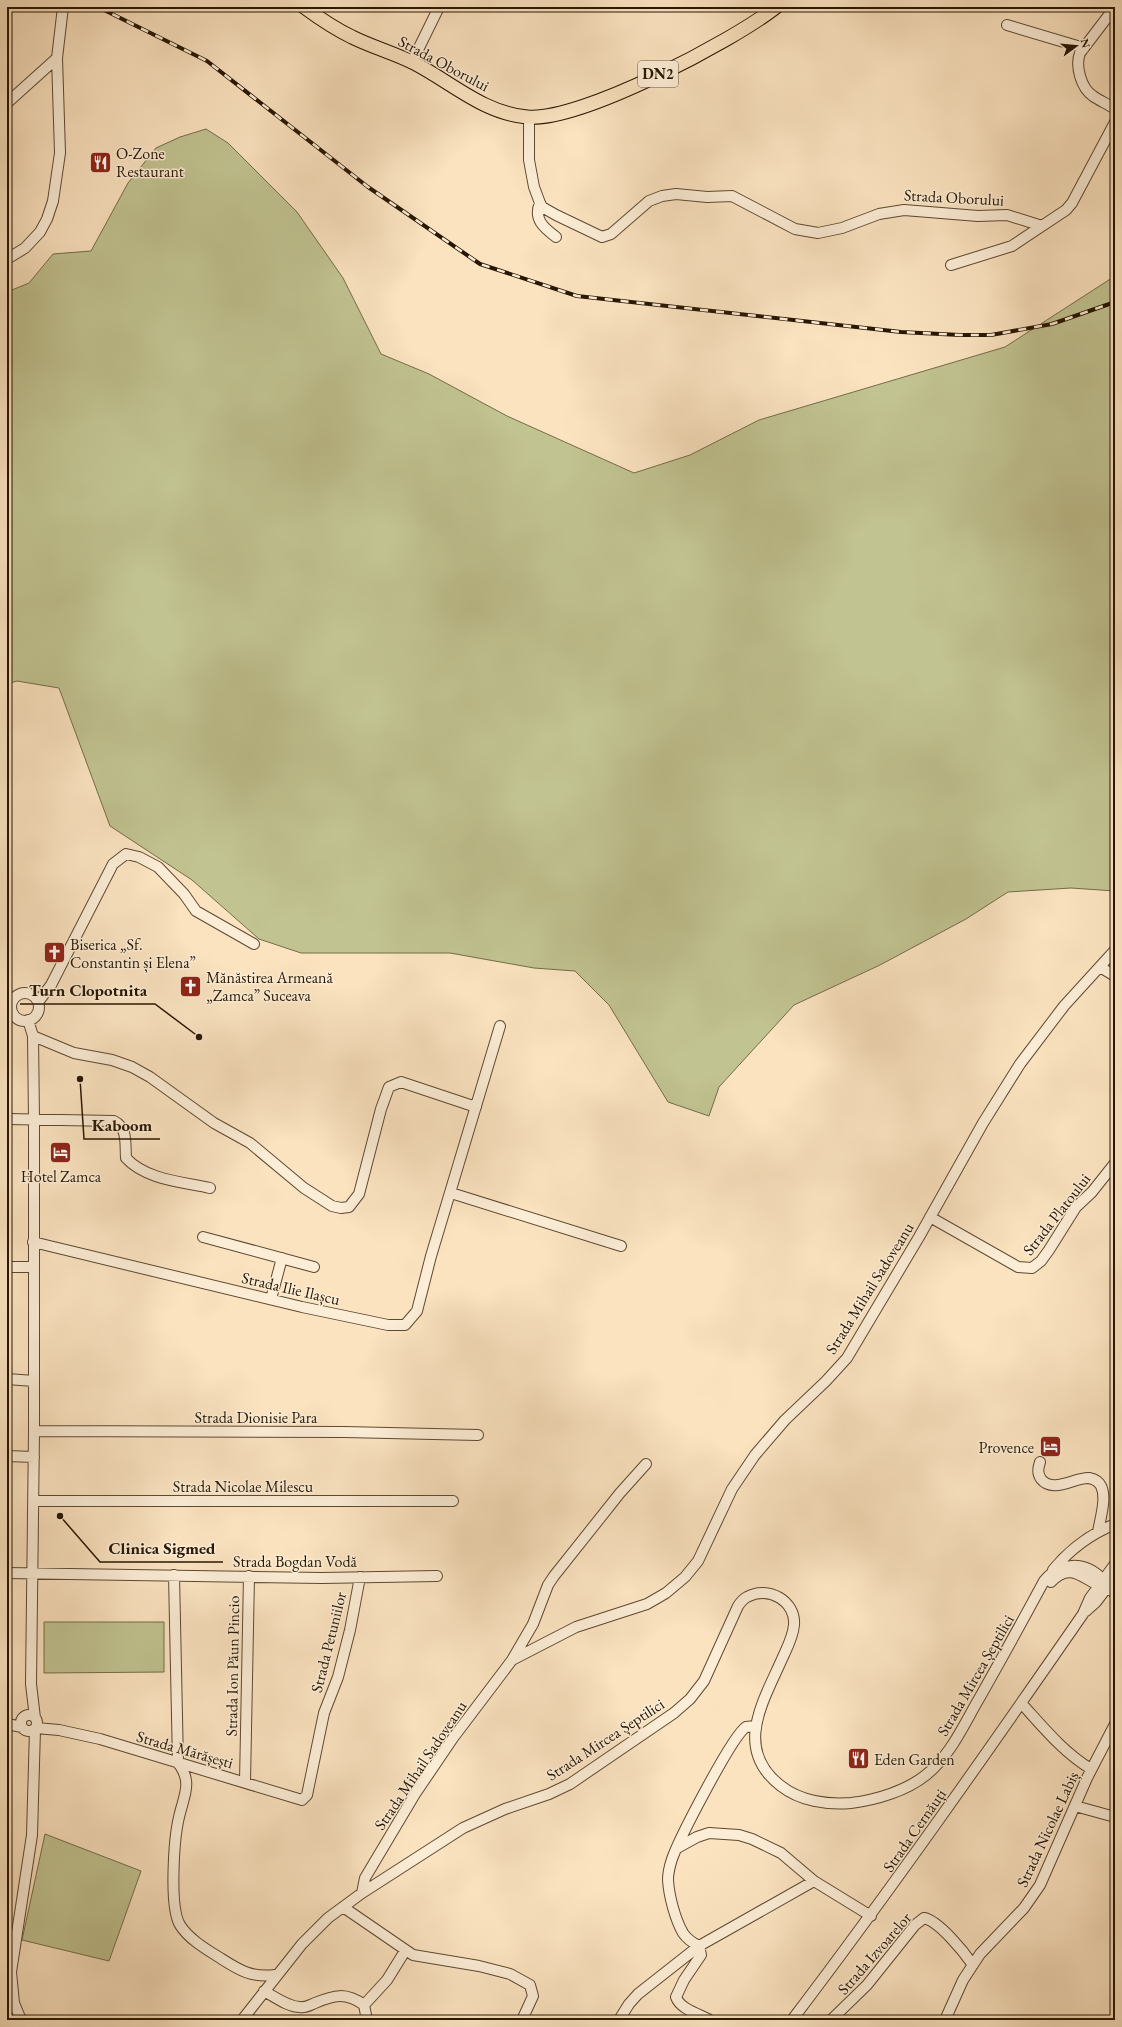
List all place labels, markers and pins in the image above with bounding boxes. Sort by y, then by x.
place label: O-Zone Restaurant [116,143,184,182]
restaurant icon: O-Zone Restaurant [88,149,114,175]
place label: Biserica „Sf. Constantin și Elena” [70,934,196,973]
church icon: Biserica „Sf. Constantin și Elena” [41,940,67,966]
place label: Mănăstirea Armeană „Zamca” Suceava [206,967,334,1006]
church icon: Mănăstirea Armeană „Zamca” Suceava [177,973,203,999]
callout: Turn Clopotnita [20,975,155,1004]
callout: Kaboom [84,1110,160,1139]
hotel icon: Hotel Zamca [48,1139,74,1165]
place label: Hotel Zamca [21,1166,102,1187]
hotel icon: Provence [1037,1434,1063,1460]
place label: Provence [978,1437,1034,1458]
callout: Clinica Sigmed [100,1533,223,1562]
restaurant icon: Eden Garden [846,1746,872,1772]
place label: Eden Garden [874,1749,955,1770]

